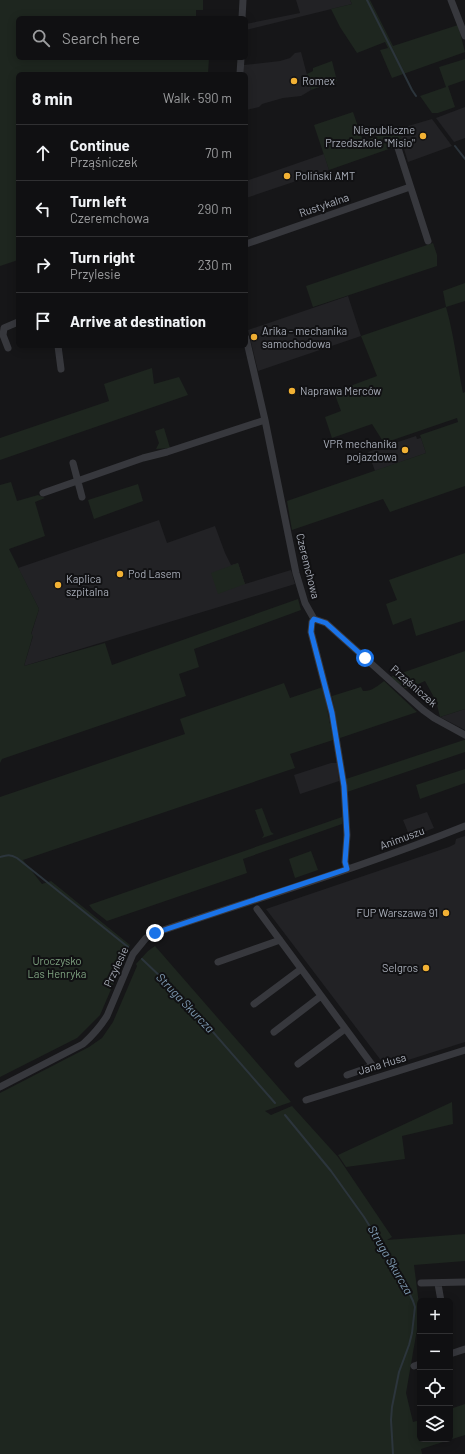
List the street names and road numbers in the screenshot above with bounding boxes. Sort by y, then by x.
street label: Rustykalna [297,190,351,219]
street label: Czeremchowa [294,532,323,600]
street label: Prząśniczek [389,662,441,710]
street label: Animuszu [378,823,426,852]
street label: Przylesie [101,945,131,989]
street label: Jana Husa [356,1050,408,1077]

